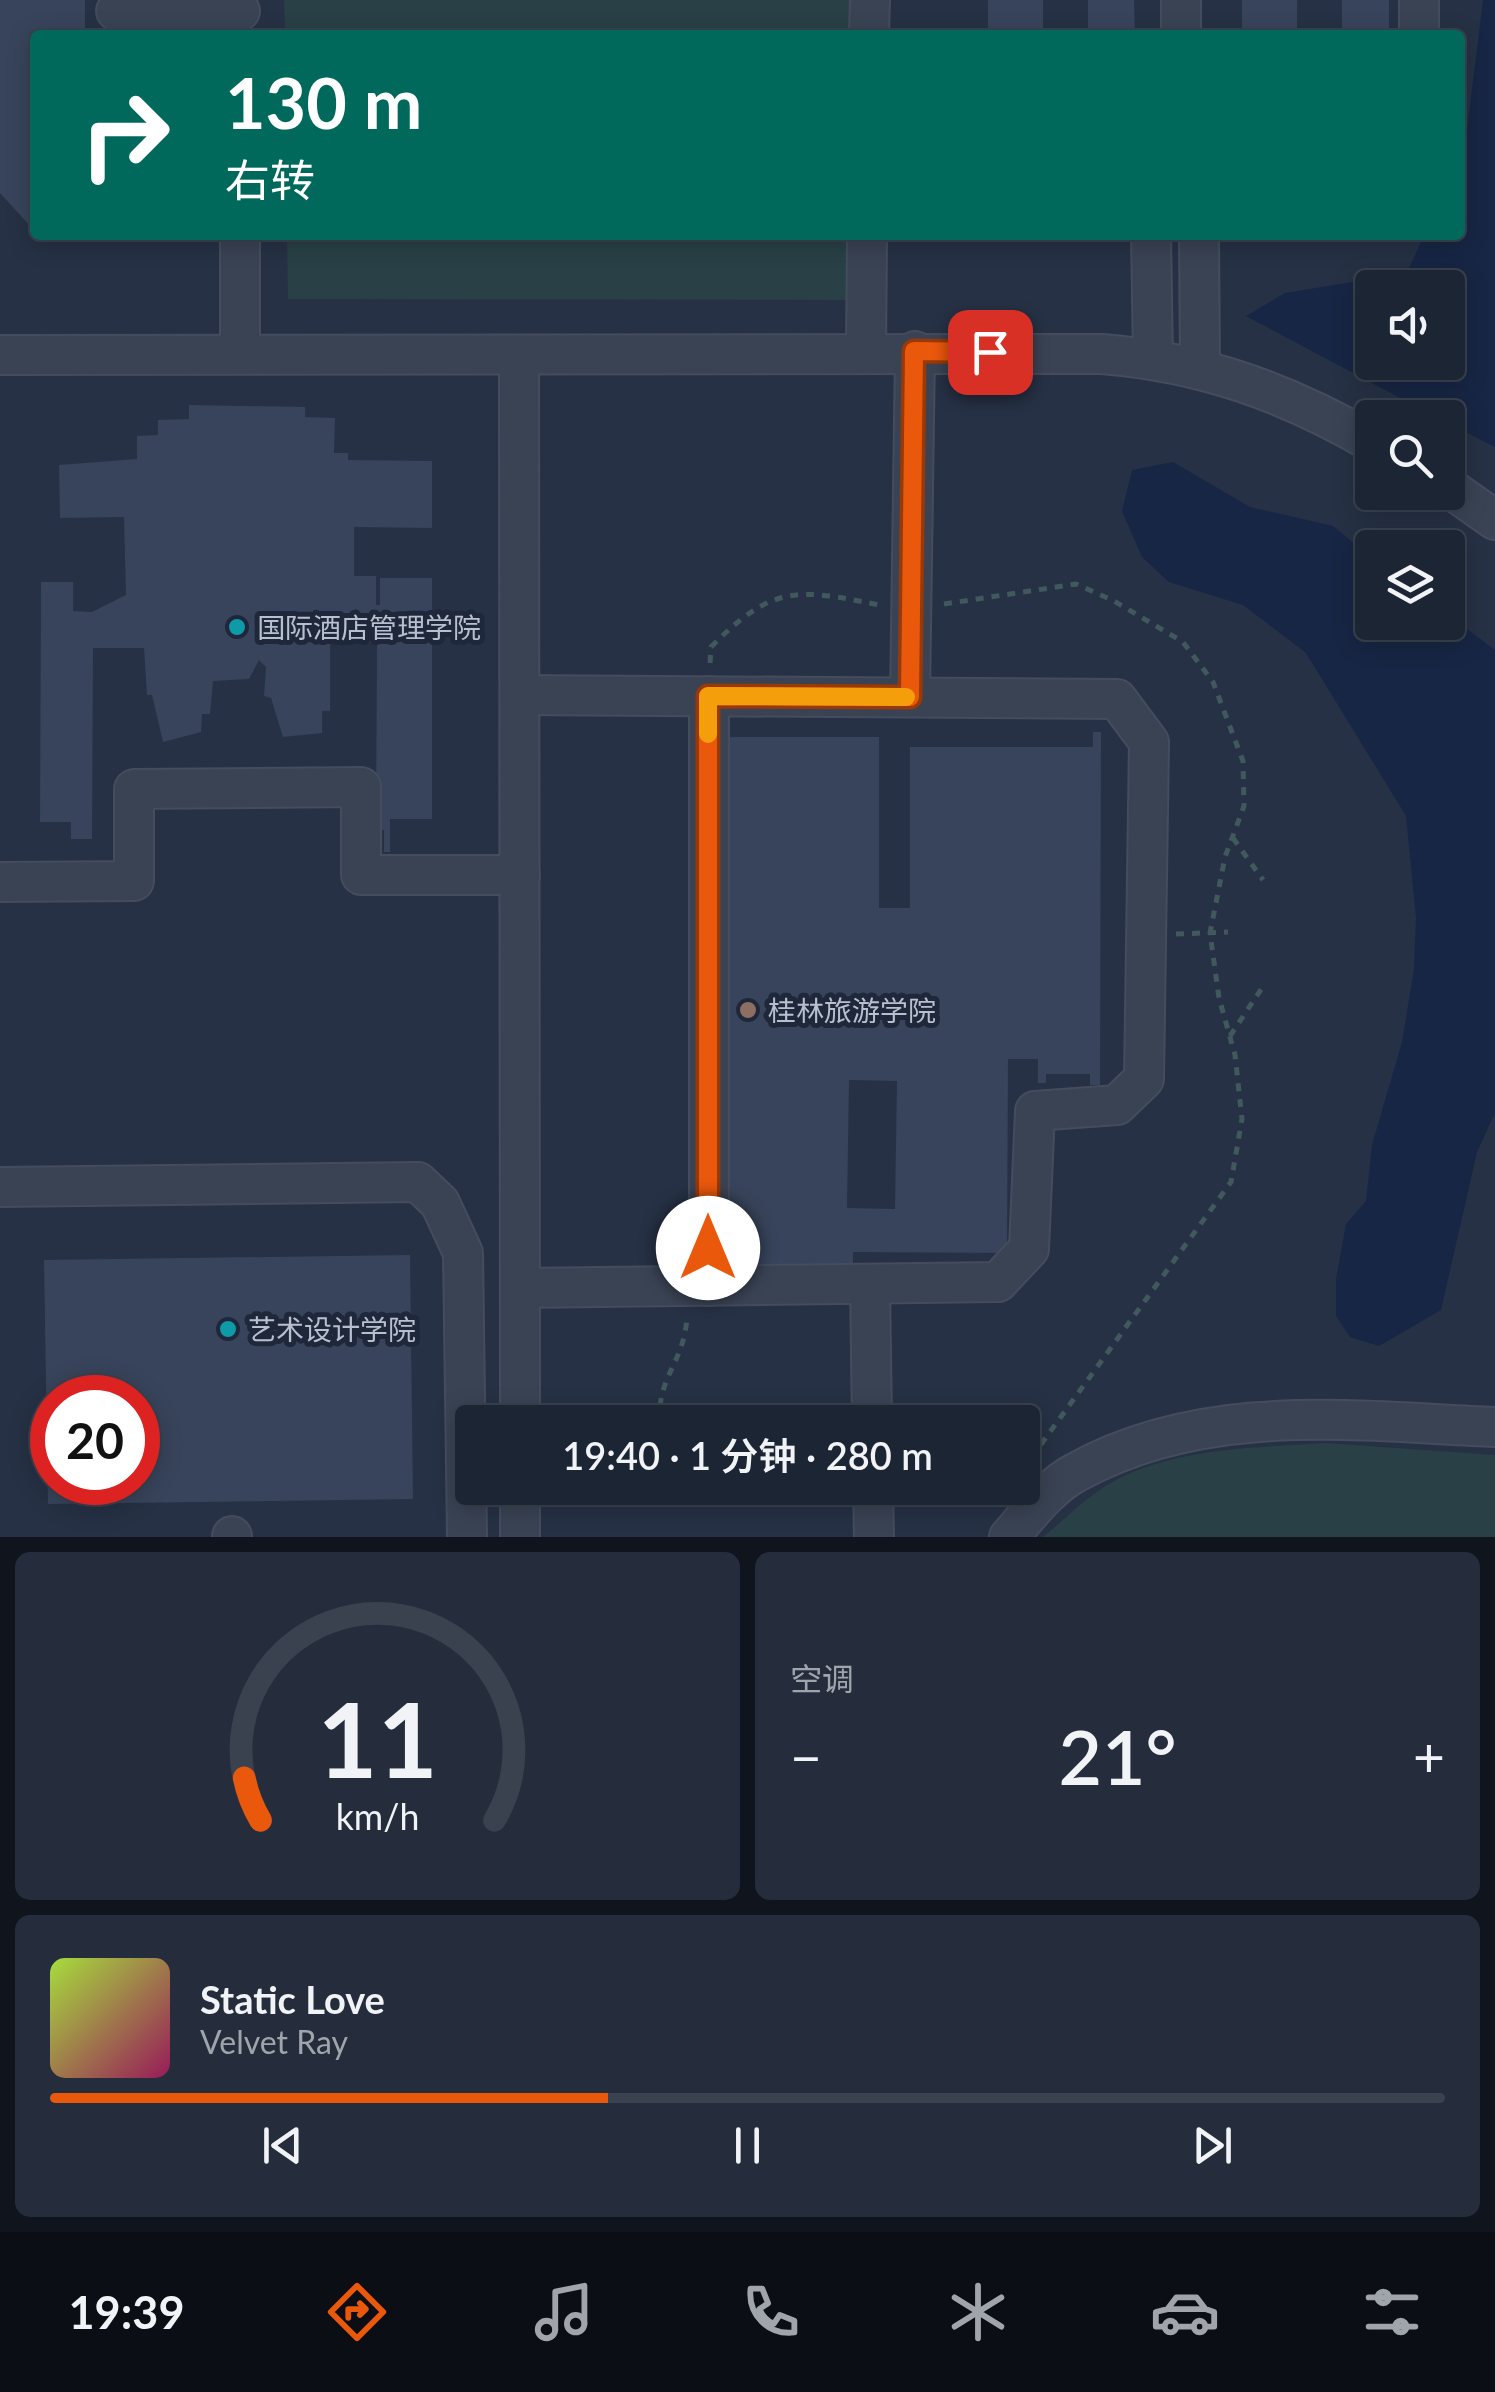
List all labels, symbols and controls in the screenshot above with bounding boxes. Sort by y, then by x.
text: 130 m [225,60,422,144]
icon: right [60,70,190,200]
text: 右转 [225,153,315,207]
map controls [1355,270,1465,640]
button: sound [1355,270,1465,380]
pin [948,310,1033,395]
icon: arrive [963,325,1018,380]
button: search [1355,400,1465,510]
button: layers [1355,530,1465,640]
place label: 国际酒店管理学院 [257,610,481,644]
marker: 国际酒店管理学院 [226,616,248,638]
place label: 桂林旅游学院 [768,993,936,1027]
marker: 桂林旅游学院 [737,999,759,1021]
position arrow [656,1196,760,1300]
place label: 艺术设计学院 [248,1312,416,1346]
marker: 艺术设计学院 [217,1318,239,1340]
speed limit sign: 20 [30,1375,160,1505]
text: 19:40 · 1 分钟 · 280 m [562,1432,933,1478]
text: 空调 [790,1659,854,1698]
text: 11 [317,1675,438,1800]
text: 21° [1058,1711,1177,1801]
text: − [790,1723,822,1789]
text: + [1413,1723,1445,1789]
text: km/h [336,1795,419,1838]
text: Static Love [200,1976,385,2022]
text: Velvet Ray [200,2022,348,2061]
icon: previous [255,2118,310,2173]
icon: pause [720,2118,775,2173]
icon: next [1185,2118,1240,2173]
icon: directions [322,2277,392,2347]
icon: music [529,2277,599,2347]
icon: phone [736,2277,806,2347]
icon: climate [943,2277,1013,2347]
icon: car [1150,2277,1220,2347]
icon: filters [1357,2277,1427,2347]
text: 19:39 [69,2285,185,2339]

